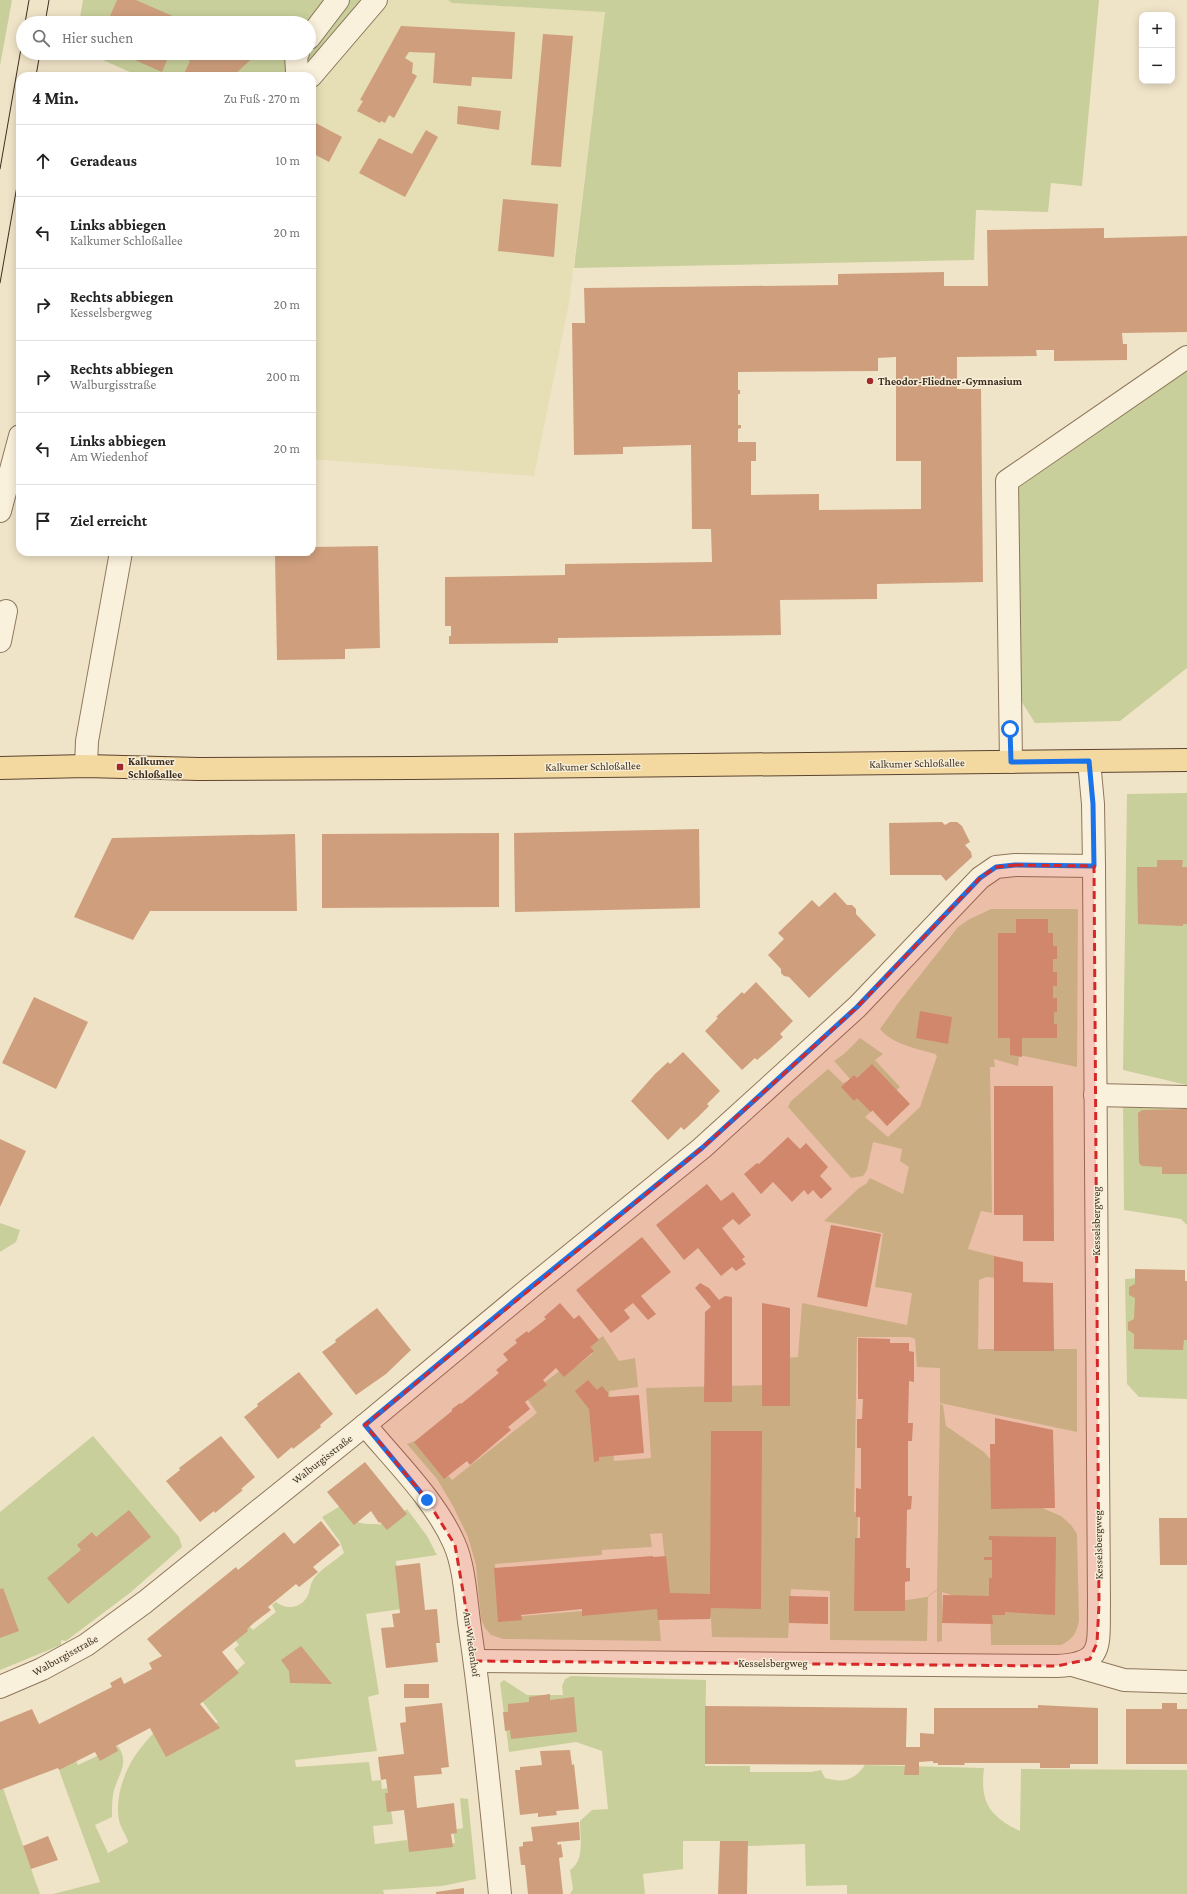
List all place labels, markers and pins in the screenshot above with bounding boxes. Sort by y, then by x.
place label: Theodor-Fliedner-Gymnasium [878,375,1023,387]
marker: Theodor-Fliedner-Gymnasium [865,376,875,386]
place label: Kalkumer Schloßallee [128,755,182,780]
marker: Kalkumer Schloßallee [115,762,125,772]

